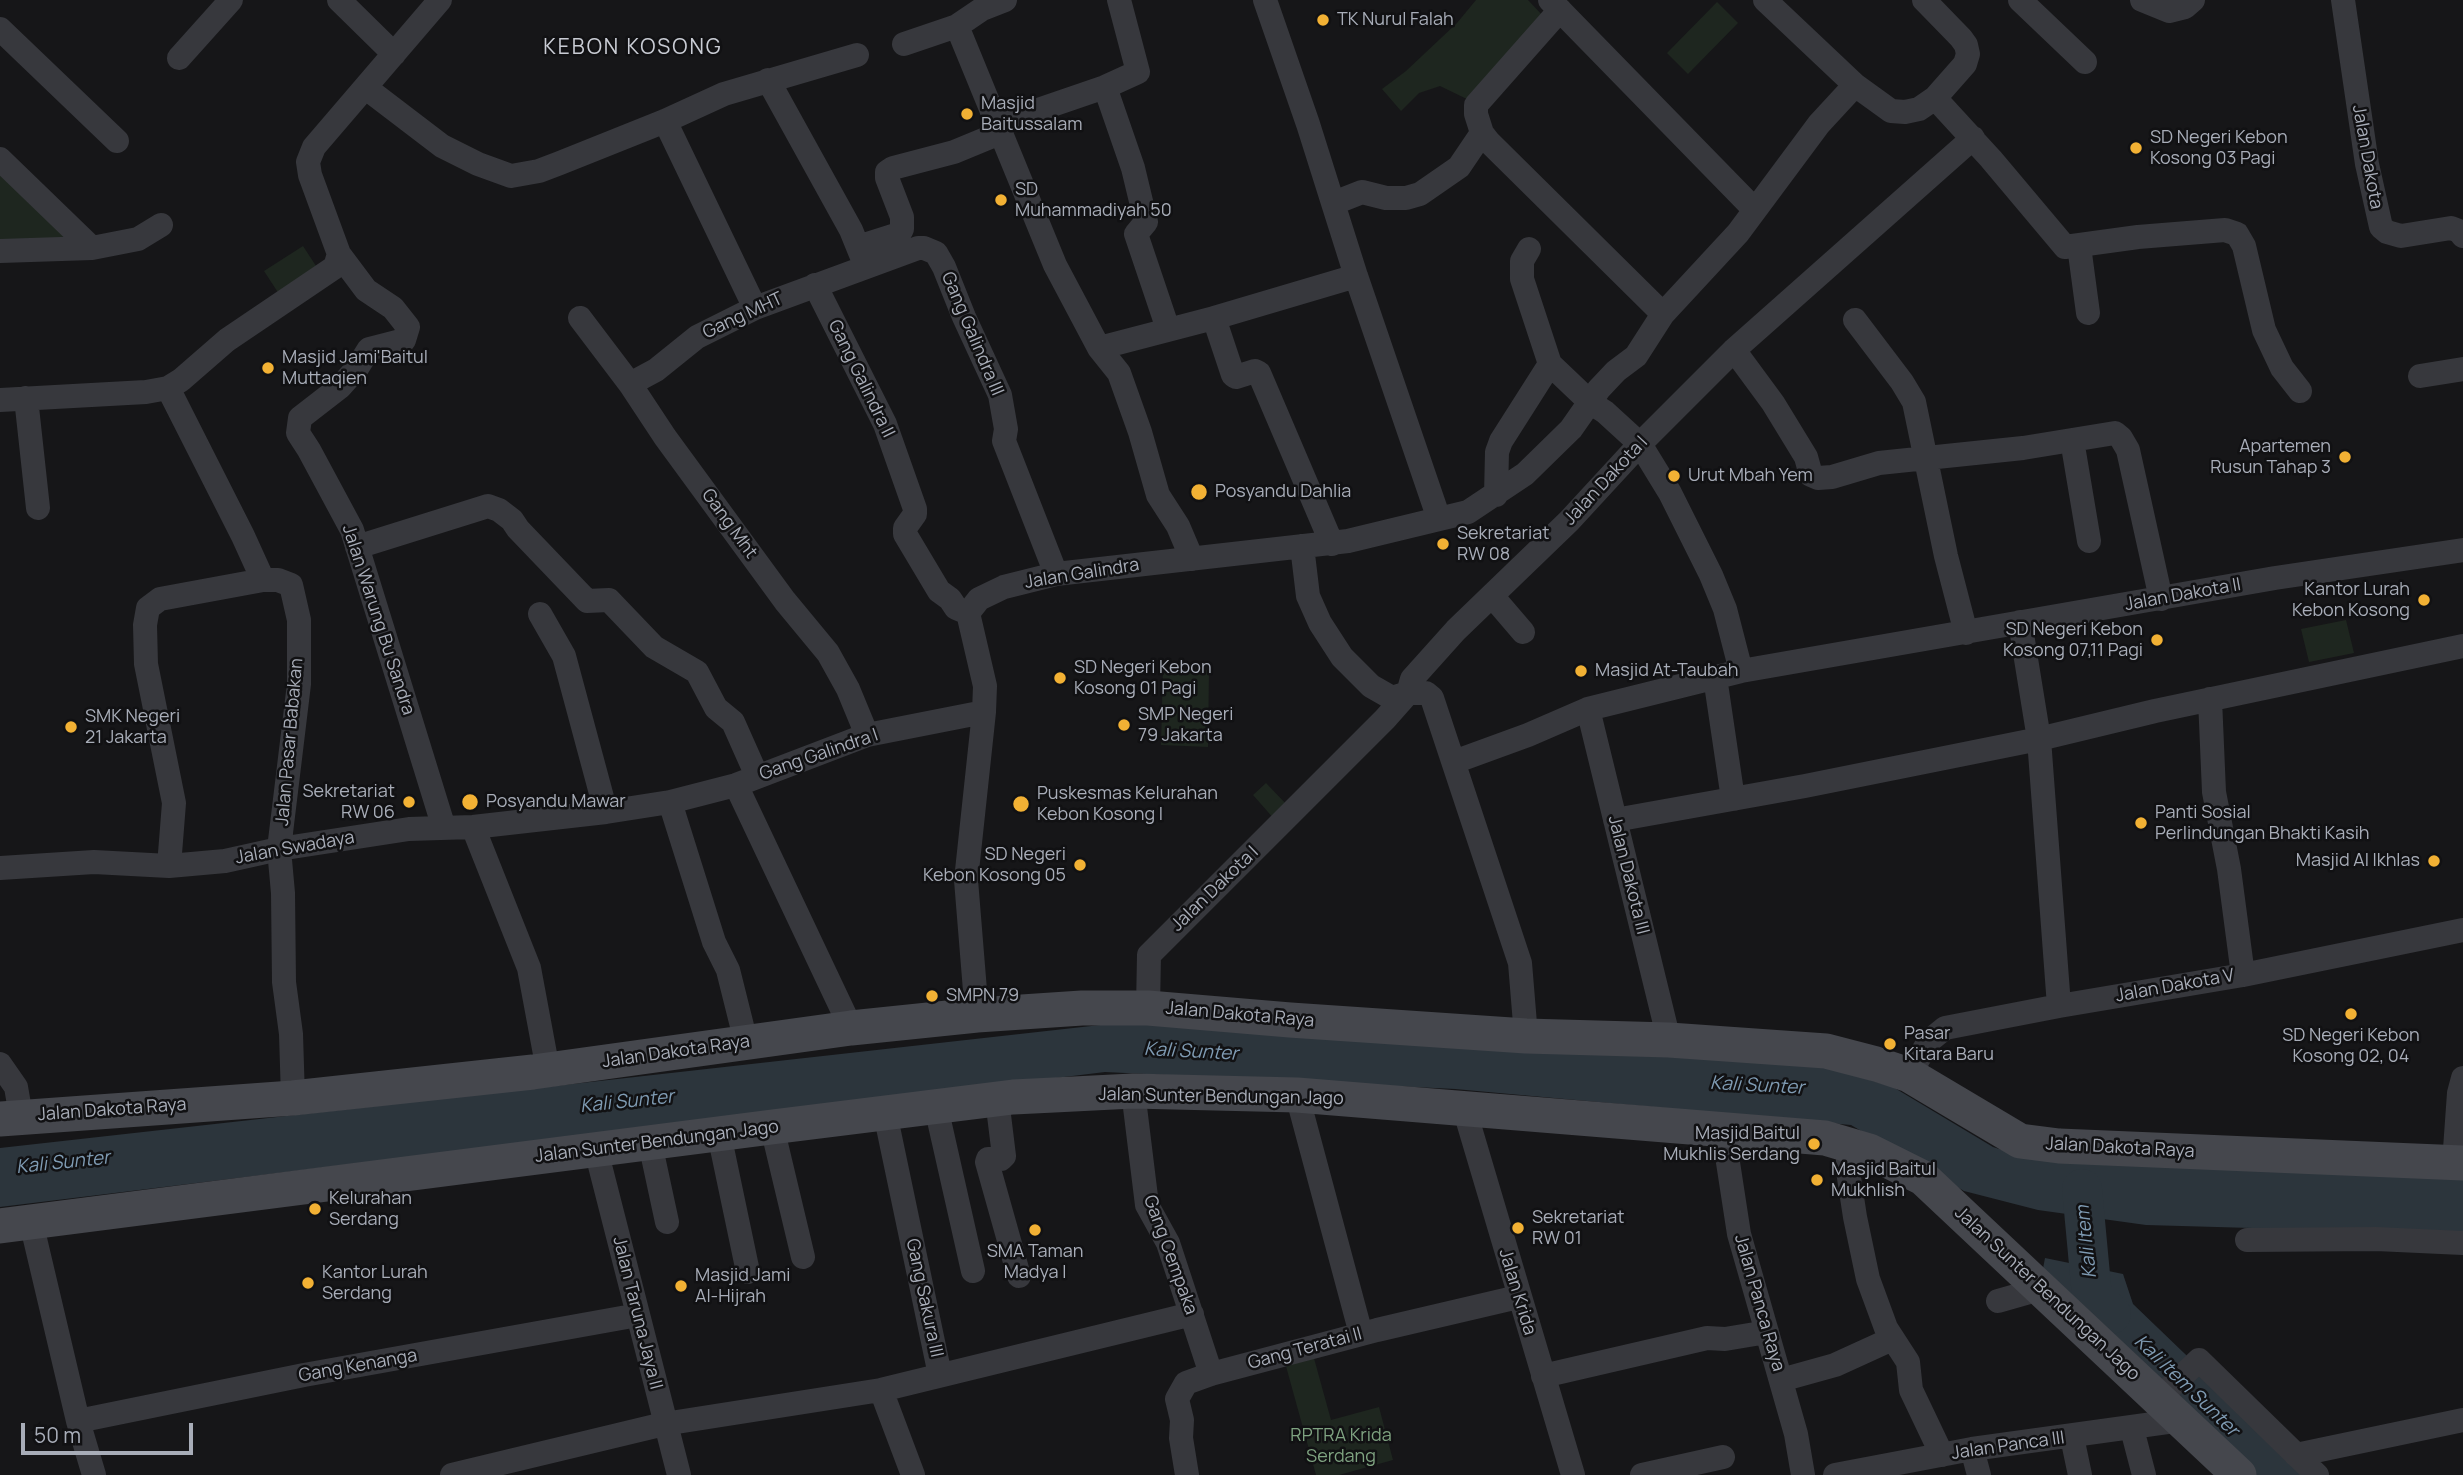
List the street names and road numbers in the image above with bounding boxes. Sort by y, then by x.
street label: Jalan Dakota [2347,103,2387,211]
street label: Gang Galindra III [936,269,1008,399]
street label: Gang MHT [700,288,786,344]
street label: Gang Galindra II [823,317,899,441]
street label: Jalan Dakota I [1559,432,1653,530]
street label: Gang Mht [697,485,761,563]
street label: Jalan Warung Bu Sandra [337,522,419,718]
street label: Jalan Galindra [1023,554,1141,594]
street label: Jalan Dakota II [2123,574,2243,616]
street label: Jalan Pasar Babakan [272,657,308,827]
street label: Gang Galindra I [757,725,881,785]
street label: Jalan Dakota III [1603,813,1653,937]
street label: Jalan Swadaya [234,827,356,869]
street label: Jalan Dakota I [1167,842,1263,936]
street label: Jalan Dakota V [2114,965,2236,1007]
street label: Jalan Dakota Raya [1165,998,1315,1032]
street label: Jalan Dakota Raya [601,1031,751,1073]
street label: Jalan Sunter Bendungan Jago [1098,1084,1344,1110]
street label: Jalan Dakota Raya [37,1094,187,1126]
street label: Jalan Sunter Bendungan Jago [534,1116,780,1168]
street label: Jalan Dakota Raya [2045,1133,2195,1163]
street label: Gang Cempaka [1138,1192,1202,1318]
street label: Jalan Sunter Bendungan Jago [1950,1202,2144,1386]
street label: Jalan Panca Raya [1729,1232,1789,1374]
street label: Jalan Taruna Jaya II [608,1234,666,1392]
street label: Gang Sakura III [901,1237,947,1359]
street label: Jalan Krida [1494,1246,1540,1338]
street label: Gang Teratai II [1246,1323,1364,1375]
street label: Gang Kenanga [297,1345,419,1387]
street label: Jalan Panca III [1950,1427,2066,1465]

